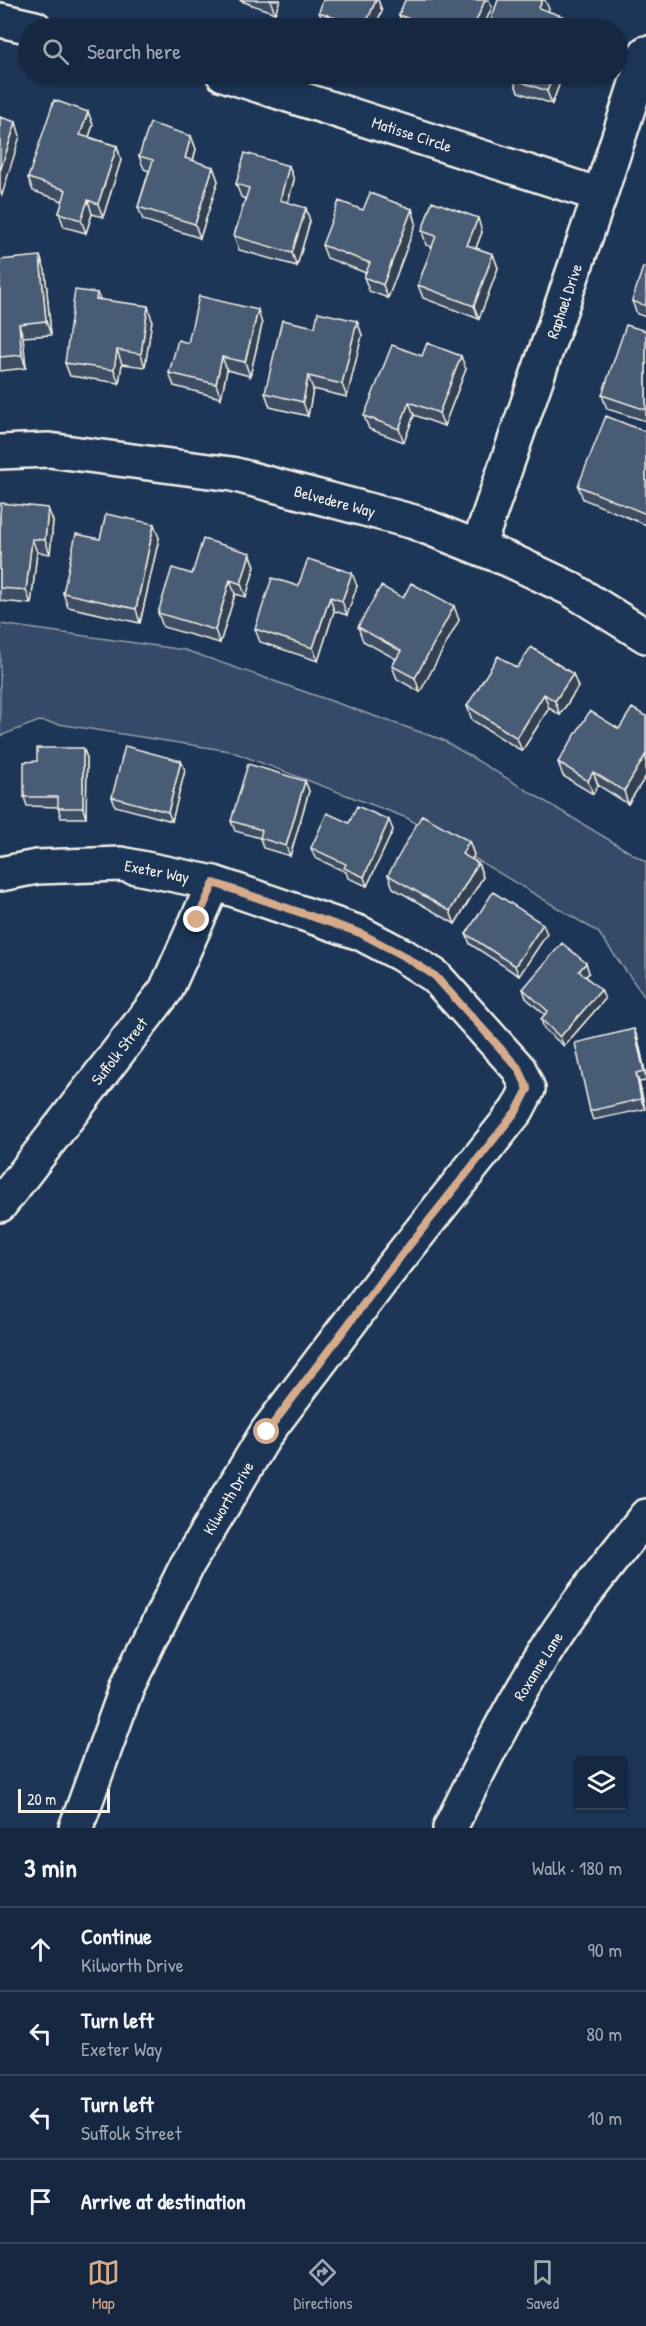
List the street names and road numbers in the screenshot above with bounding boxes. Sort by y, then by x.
street label: Matisse Circle [369,111,455,157]
street label: Raphael Drive [541,260,587,341]
street label: Belvedere Way [292,480,378,522]
street label: Exeter Way [123,854,191,888]
street label: Suffolk Street [86,1012,153,1089]
street label: Kilworth Drive [197,1457,259,1539]
street label: Roxanne Lane [508,1627,568,1705]

